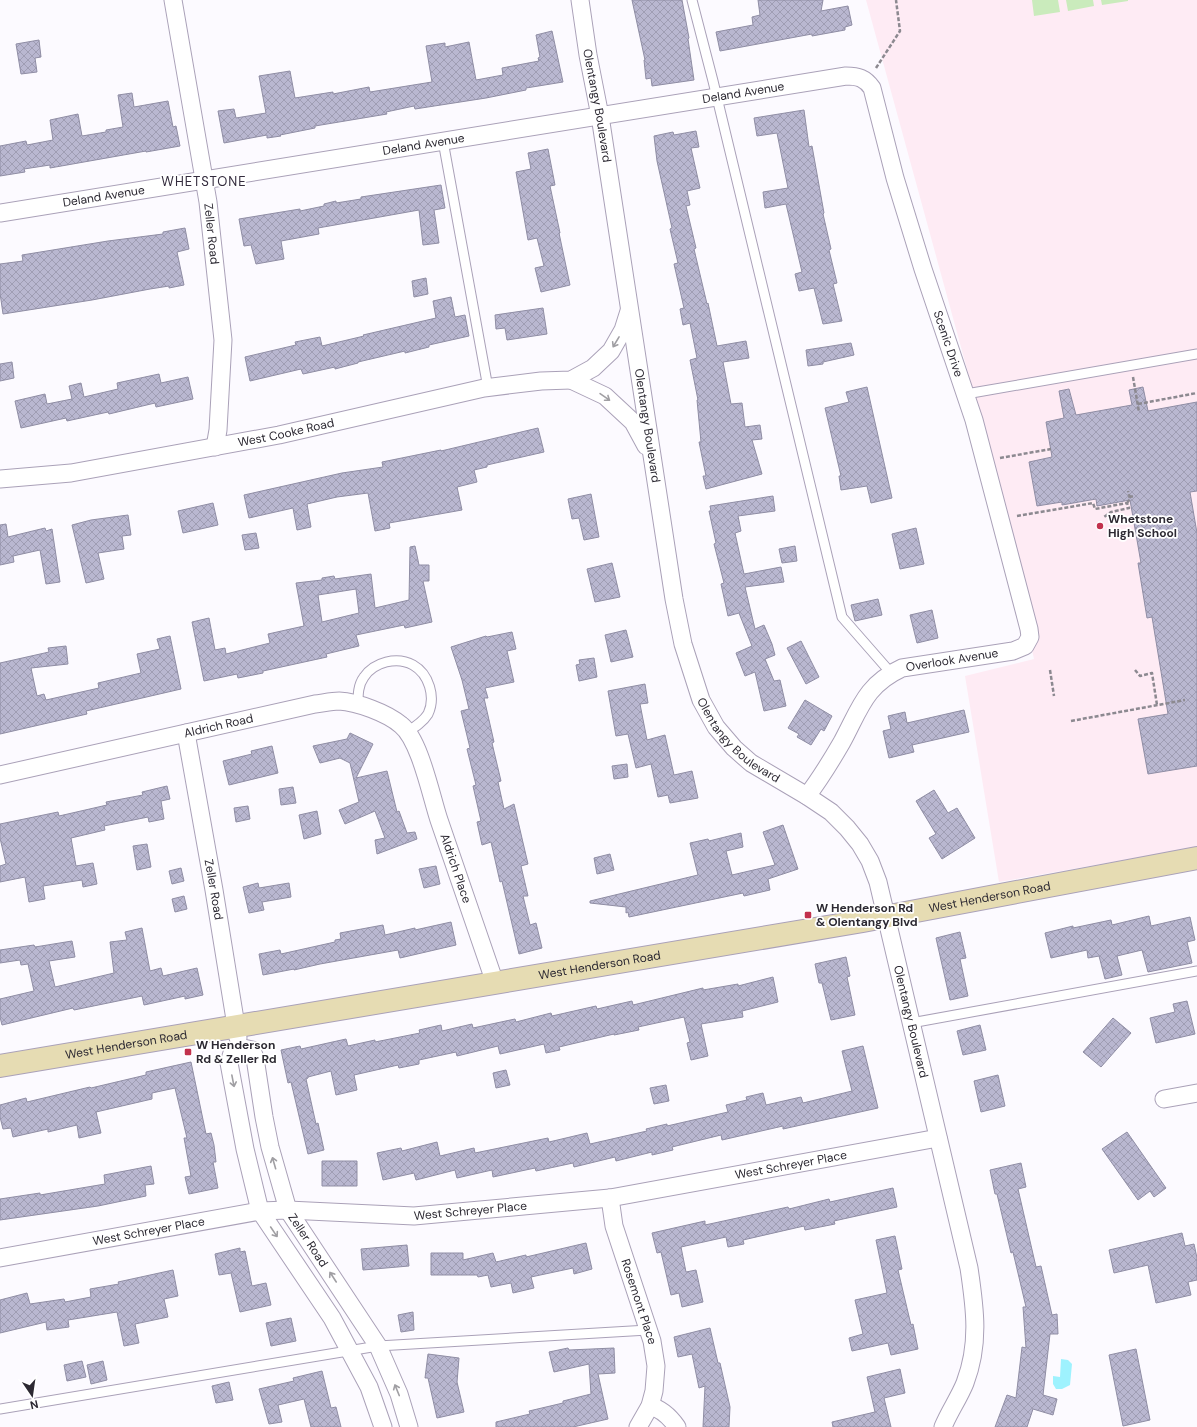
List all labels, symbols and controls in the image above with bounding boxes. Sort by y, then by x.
street label: Olentangy Boulevard [579,48,615,164]
street label: Deland Avenue [701,78,786,107]
street label: Deland Avenue [381,130,466,159]
district label: WHETSTONE [161,173,247,190]
street label: Deland Avenue [62,182,146,211]
street label: Zeller Road [200,203,223,265]
street label: Scenic Drive [930,308,967,379]
one-way arrow [612,336,620,347]
street label: Olentangy Boulevard [631,367,664,484]
one-way arrow [600,393,611,401]
street label: West Cooke Road [237,415,336,450]
place label: Whetstone High School [1108,511,1177,541]
marker: Whetstone High School [1095,521,1105,531]
street label: Overlook Avenue [905,645,1000,675]
street label: Olentangy Boulevard [693,695,783,786]
street label: Aldrich Road [182,710,255,741]
street label: Aldrich Place [436,832,475,905]
street label: Zeller Road [201,858,227,921]
street label: West Henderson Road [928,878,1052,916]
place label: W Henderson Rd & Olentangy Blvd [816,900,918,930]
marker: W Henderson Rd & Olentangy Blvd [803,910,813,920]
street label: West Henderson Road [537,947,662,983]
street label: Olentangy Boulevard [890,964,932,1080]
street label: West Henderson Road [64,1027,188,1063]
place label: W Henderson Rd & Zeller Rd [196,1037,277,1067]
marker: W Henderson Rd & Zeller Rd [183,1047,193,1057]
one-way arrow [229,1075,237,1088]
street label: West Schreyer Place [734,1147,848,1183]
one-way arrow [270,1157,277,1170]
street label: West Schreyer Place [413,1198,528,1224]
street label: Zeller Road [284,1210,332,1270]
street label: West Schreyer Place [91,1213,206,1249]
one-way arrow [270,1226,278,1237]
street label: Rosemont Place [617,1257,661,1347]
one-way arrow [329,1272,337,1283]
north arrow [12,1375,52,1415]
one-way arrow [393,1384,400,1396]
text: N [29,1397,40,1412]

